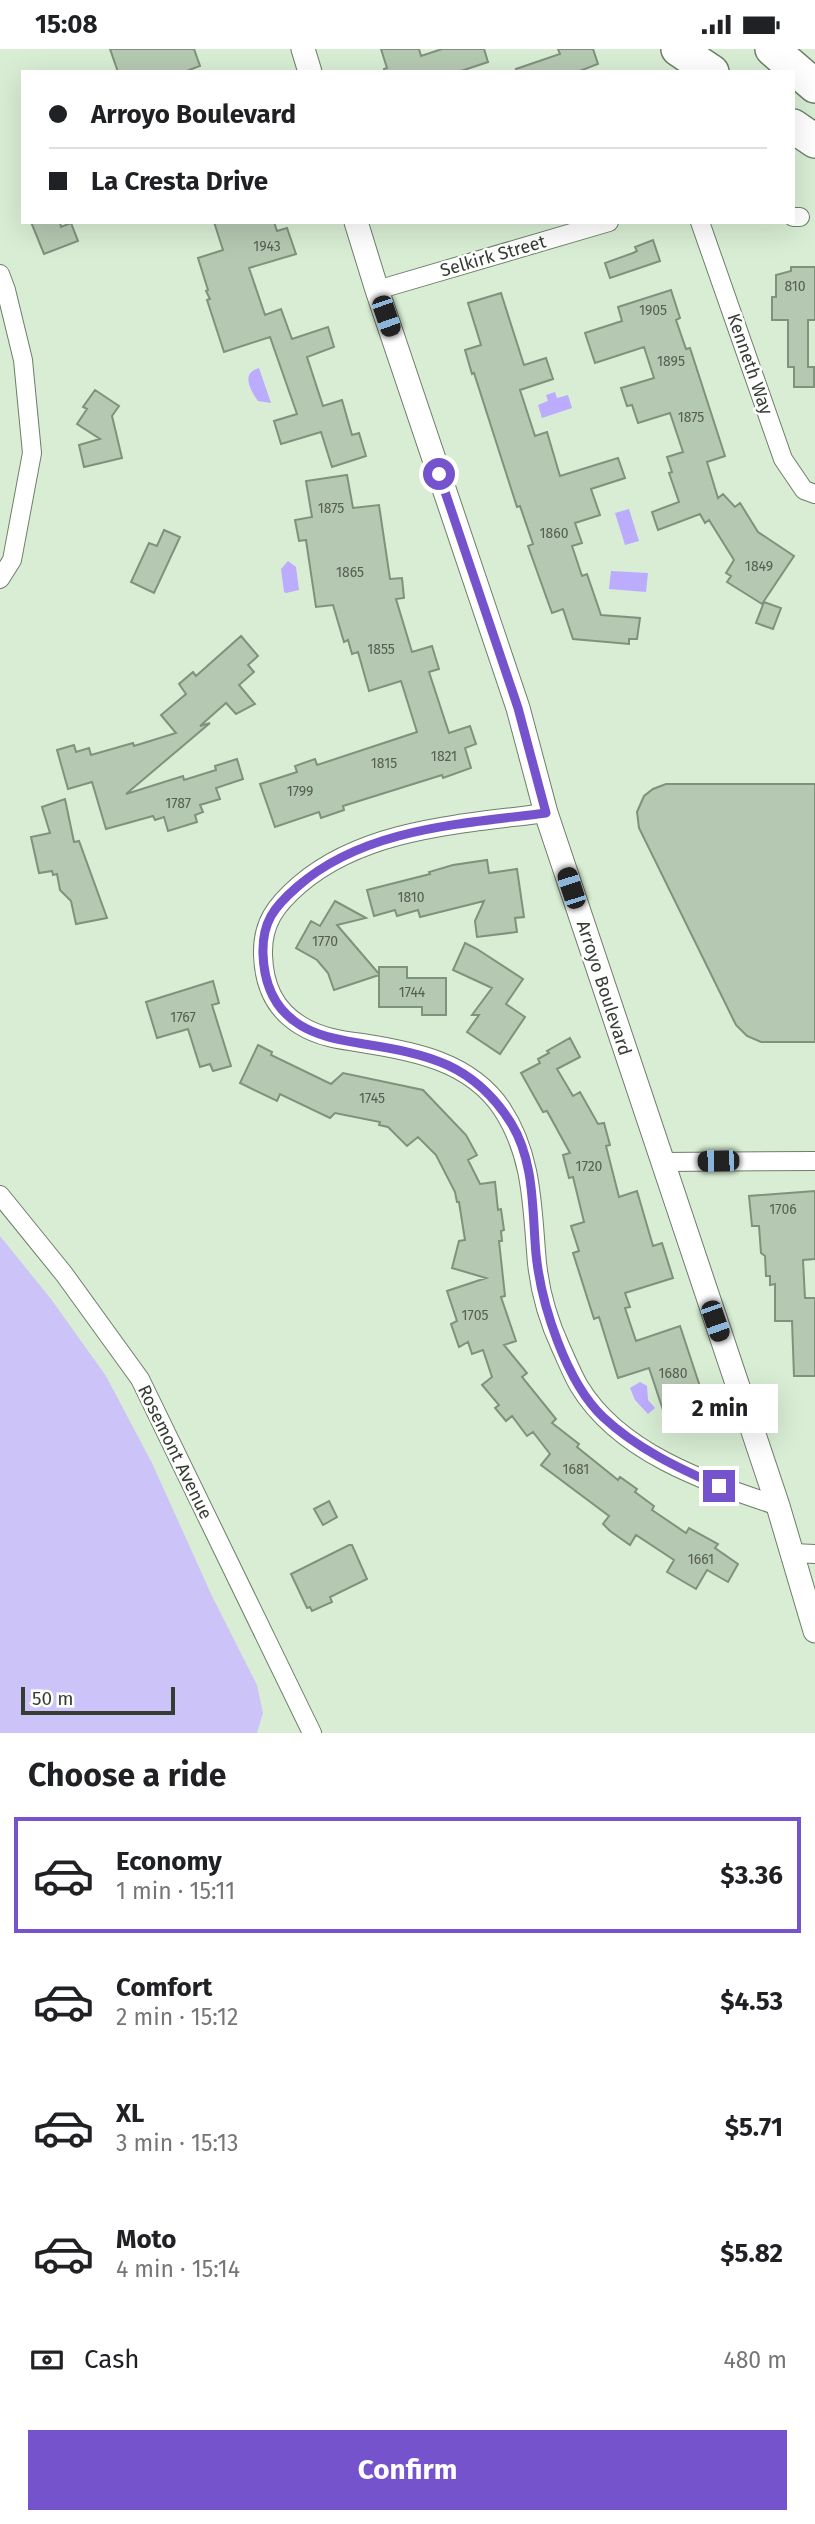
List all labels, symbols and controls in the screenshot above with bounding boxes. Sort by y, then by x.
text: 15:08 [35,9,98,40]
text: Arroyo Boulevard [91,99,296,130]
text: La Cresta Drive [91,166,268,197]
street label: Selkirk Street [438,230,549,282]
house number: 1943 [253,238,281,255]
house number: 810 [784,278,806,295]
car [370,293,403,339]
house number: 1905 [639,302,667,319]
street label: Kenneth Way [722,310,778,418]
house number: 1895 [657,353,685,370]
house number: 1875 [678,409,704,426]
route start [423,458,455,490]
house number: 1875 [318,500,344,517]
house number: 1860 [539,525,569,542]
house number: 1849 [745,558,773,575]
house number: 1865 [336,564,364,581]
house number: 1855 [367,641,395,658]
house number: 1821 [431,748,457,765]
house number: 1815 [371,755,397,772]
house number: 1799 [287,783,313,800]
house number: 1787 [165,795,191,812]
car [555,865,588,911]
house number: 1810 [397,889,425,906]
street label: Arroyo Boulevard [572,918,636,1058]
house number: 1770 [312,933,338,950]
house number: 1744 [399,984,426,1001]
house number: 1767 [170,1009,196,1026]
house number: 1745 [359,1090,385,1107]
car [697,1150,740,1172]
house number: 1720 [576,1158,603,1175]
house number: 1706 [769,1201,797,1218]
car [699,1298,732,1344]
house number: 1705 [462,1307,488,1324]
house number: 1680 [658,1365,688,1382]
street label: Rosemont Avenue [133,1381,217,1523]
callout: 2 min [661,1385,777,1433]
text: 2 min [692,1394,748,1422]
house number: 1681 [563,1461,589,1478]
route end [703,1470,735,1502]
house number: 1661 [688,1551,714,1568]
scale bar [21,1684,175,1716]
text: 50 m [32,1687,73,1710]
text: Choose a ride [28,1756,226,1794]
icon: car [32,1844,95,1907]
text: Economy [116,1846,222,1877]
text: $3.36 [720,1860,783,1891]
text: 1 min · 15:11 [116,1877,235,1905]
icon: car [32,1970,95,2033]
text: Comfort [116,1972,212,2003]
text: $4.53 [720,1986,783,2017]
text: 2 min · 15:12 [116,2003,238,2031]
icon: car [32,2096,95,2159]
text: XL [116,2098,144,2129]
text: $5.71 [725,2112,783,2143]
text: 3 min · 15:13 [116,2129,238,2157]
icon: car [32,2222,95,2285]
text: Moto [116,2224,176,2255]
text: $5.82 [720,2238,783,2269]
text: 4 min · 15:14 [116,2255,240,2283]
icon: cash [28,2341,66,2379]
text: Cash [84,2344,140,2375]
text: 480 m [723,2346,787,2374]
button: Confirm [28,2430,787,2510]

